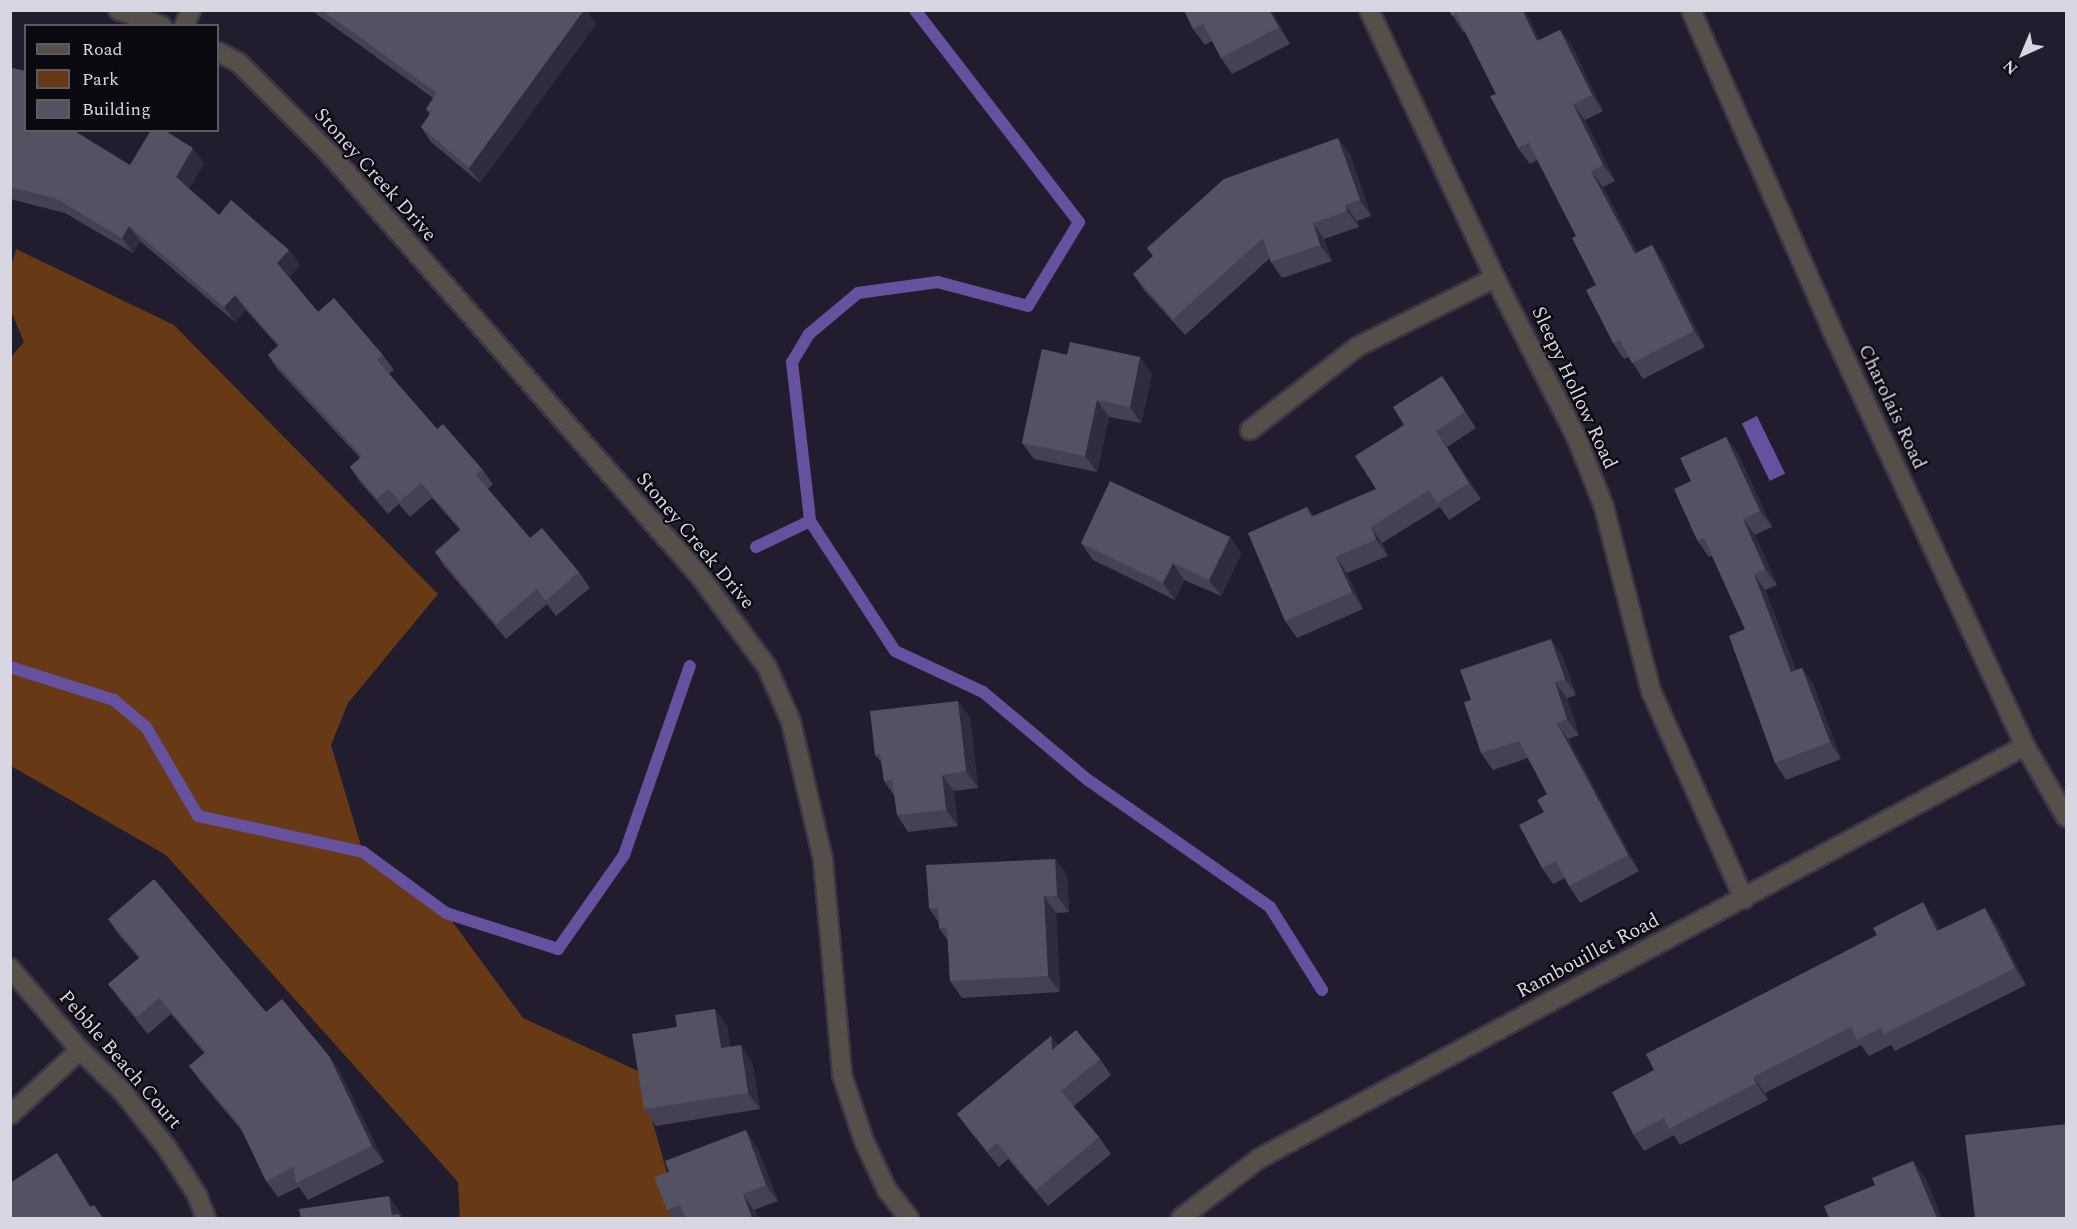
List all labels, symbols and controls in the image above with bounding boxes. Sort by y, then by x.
legend [24,24,219,132]
north arrow [1993,24,2053,84]
text: Road [82,36,123,63]
text: N [1997,54,2024,80]
text: Park [82,66,119,93]
text: Building [82,96,151,123]
street label: Stoney Creek Drive [309,103,441,247]
street label: Sleepy Hollow Road [1526,303,1622,473]
street label: Charolais Road [1853,341,1931,473]
street label: Stoney Creek Drive [631,468,759,614]
street label: Rambouillet Road [1512,908,1664,1004]
street label: Pebble Beach Court [53,986,187,1134]

